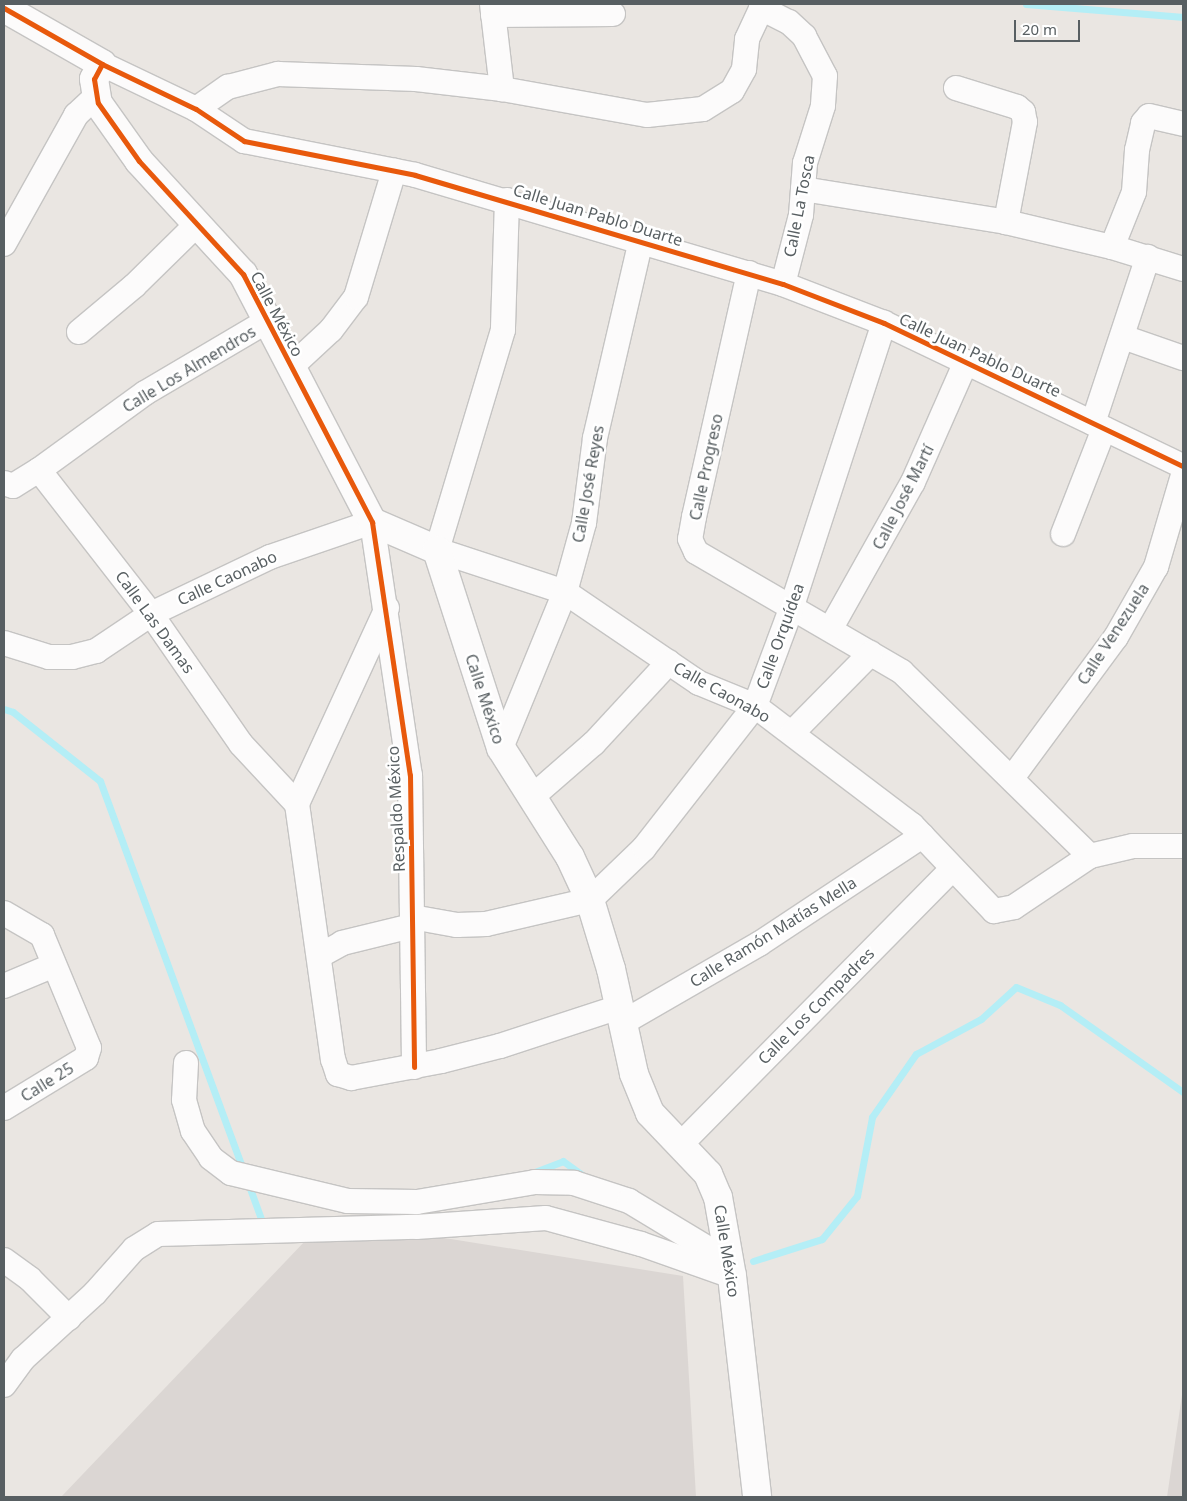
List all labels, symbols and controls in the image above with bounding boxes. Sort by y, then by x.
scale bar [1017,10,1083,42]
text: 20 m [1022,19,1057,39]
street label: Calle La Tosca [780,153,818,259]
street label: Calle Juan Pablo Duarte [511,180,685,250]
street label: Calle México [247,268,307,360]
street label: Calle Juan Pablo Duarte [896,309,1064,401]
street label: Calle Los Almendros [119,322,259,416]
street label: Calle Progreso [685,412,727,522]
street label: Calle José Reyes [568,424,608,544]
street label: Calle José Martí [868,441,938,553]
street label: Calle Caonabo [174,547,280,609]
street label: Calle Las Damas [111,567,199,677]
street label: Calle Venezuela [1073,580,1153,688]
street label: Calle Orquídea [752,581,808,691]
street label: Calle México [461,651,509,747]
street label: Calle Caonabo [670,658,774,726]
street label: Respaldo México [383,745,409,873]
street label: Calle Ramón Matías Mella [686,873,860,991]
street label: Calle Los Compadres [754,944,878,1068]
street label: Calle 25 [17,1058,77,1106]
street label: Calle México [710,1203,744,1299]

